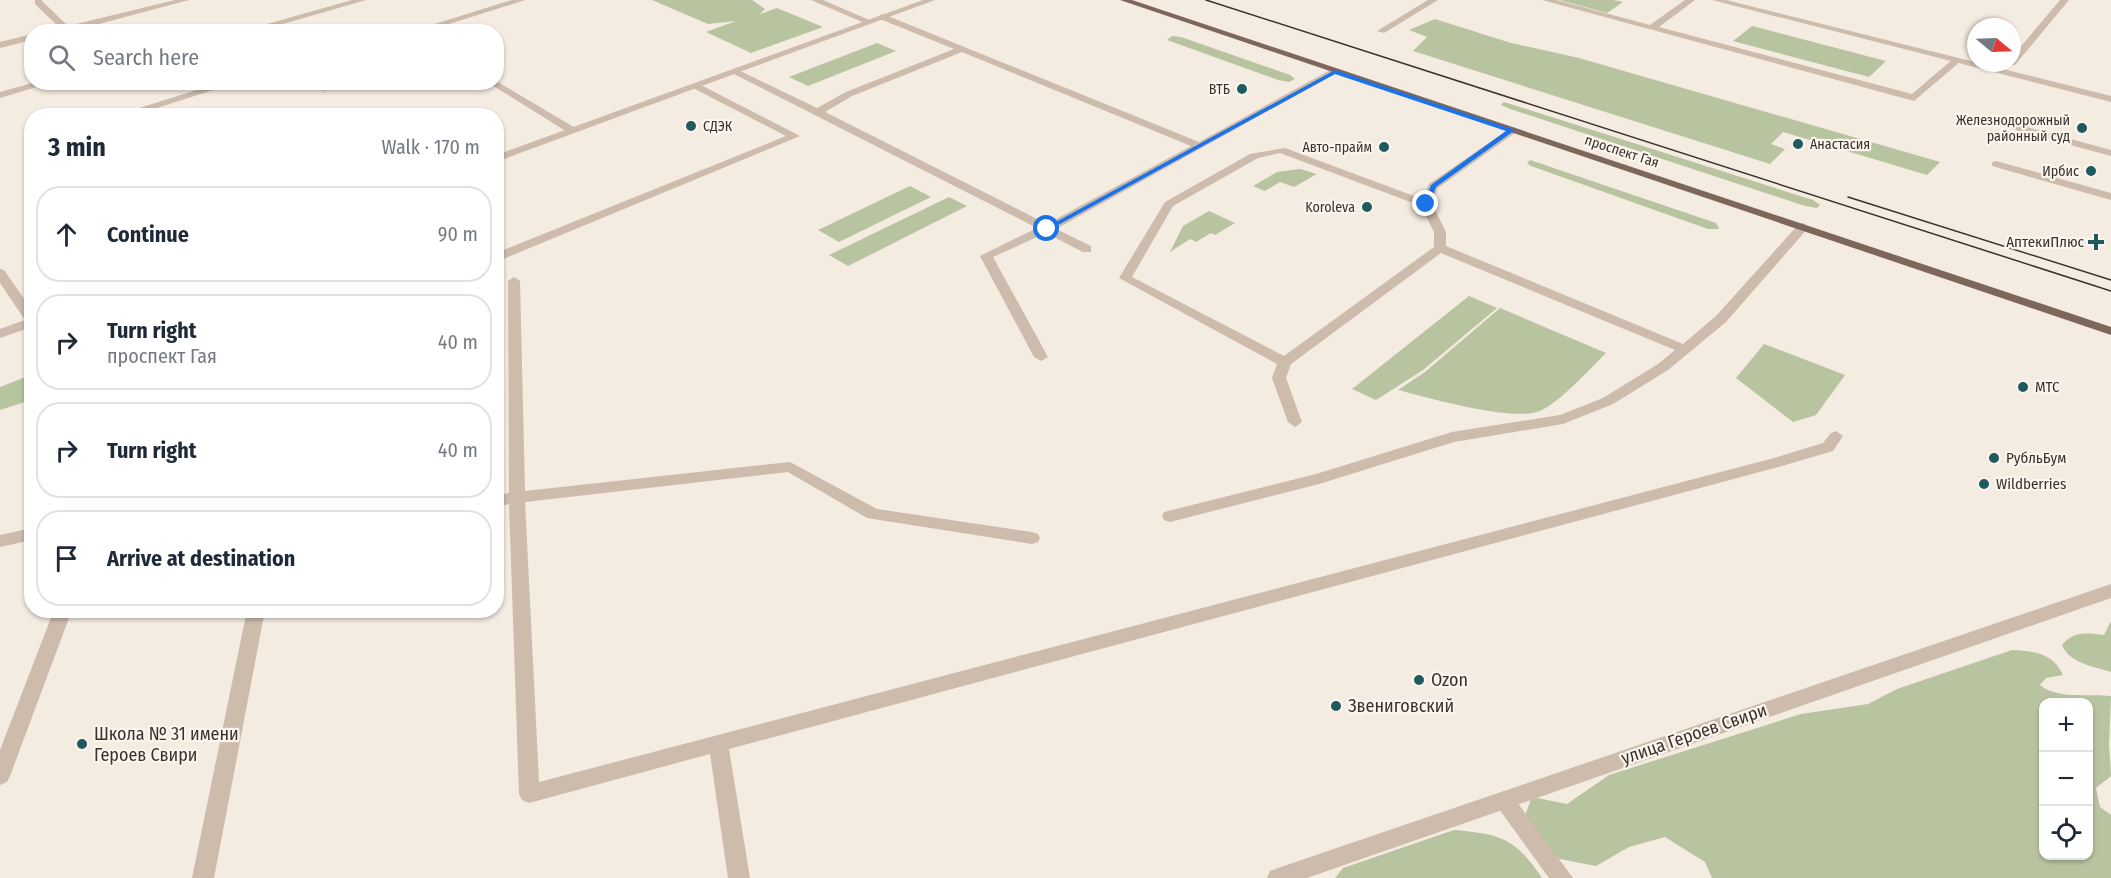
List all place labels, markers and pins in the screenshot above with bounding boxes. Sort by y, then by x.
place label: ВТБ [1209,81,1230,98]
marker: ВТБ [1235,82,1249,96]
place label: Железнодорожный районный суд [1956,112,2070,145]
place label: СДЭК [703,118,733,135]
marker: СДЭК [684,119,698,133]
marker: Железнодорожный районный суд [2075,121,2089,135]
place label: Анастасия [1810,136,1870,153]
marker: Анастасия [1791,137,1805,151]
place label: Авто-прайм [1302,139,1372,156]
marker: Авто-прайм [1377,140,1391,154]
place label: Ирбис [2042,163,2079,180]
marker: Ирбис [2084,164,2098,178]
place label: Koroleva [1305,199,1355,216]
marker: Koroleva [1360,200,1374,214]
place label: АптекиПлюс [2006,233,2085,251]
marker: АптекиПлюс [2089,235,2103,249]
place label: МТС [2035,378,2060,396]
marker: МТС [2016,380,2030,394]
place label: РубльБум [2006,449,2066,467]
marker: РубльБум [1987,451,2001,465]
place label: Wildberries [1996,475,2066,493]
marker: Wildberries [1977,477,1991,491]
place label: Ozon [1431,669,1468,691]
marker: Ozon [1412,673,1426,687]
place label: Звениговский [1348,695,1454,717]
marker: Звениговский [1329,699,1343,713]
place label: Школа № 31 имени Героев Свири [94,723,239,766]
marker: Школа № 31 имени Героев Свири [75,737,89,751]

